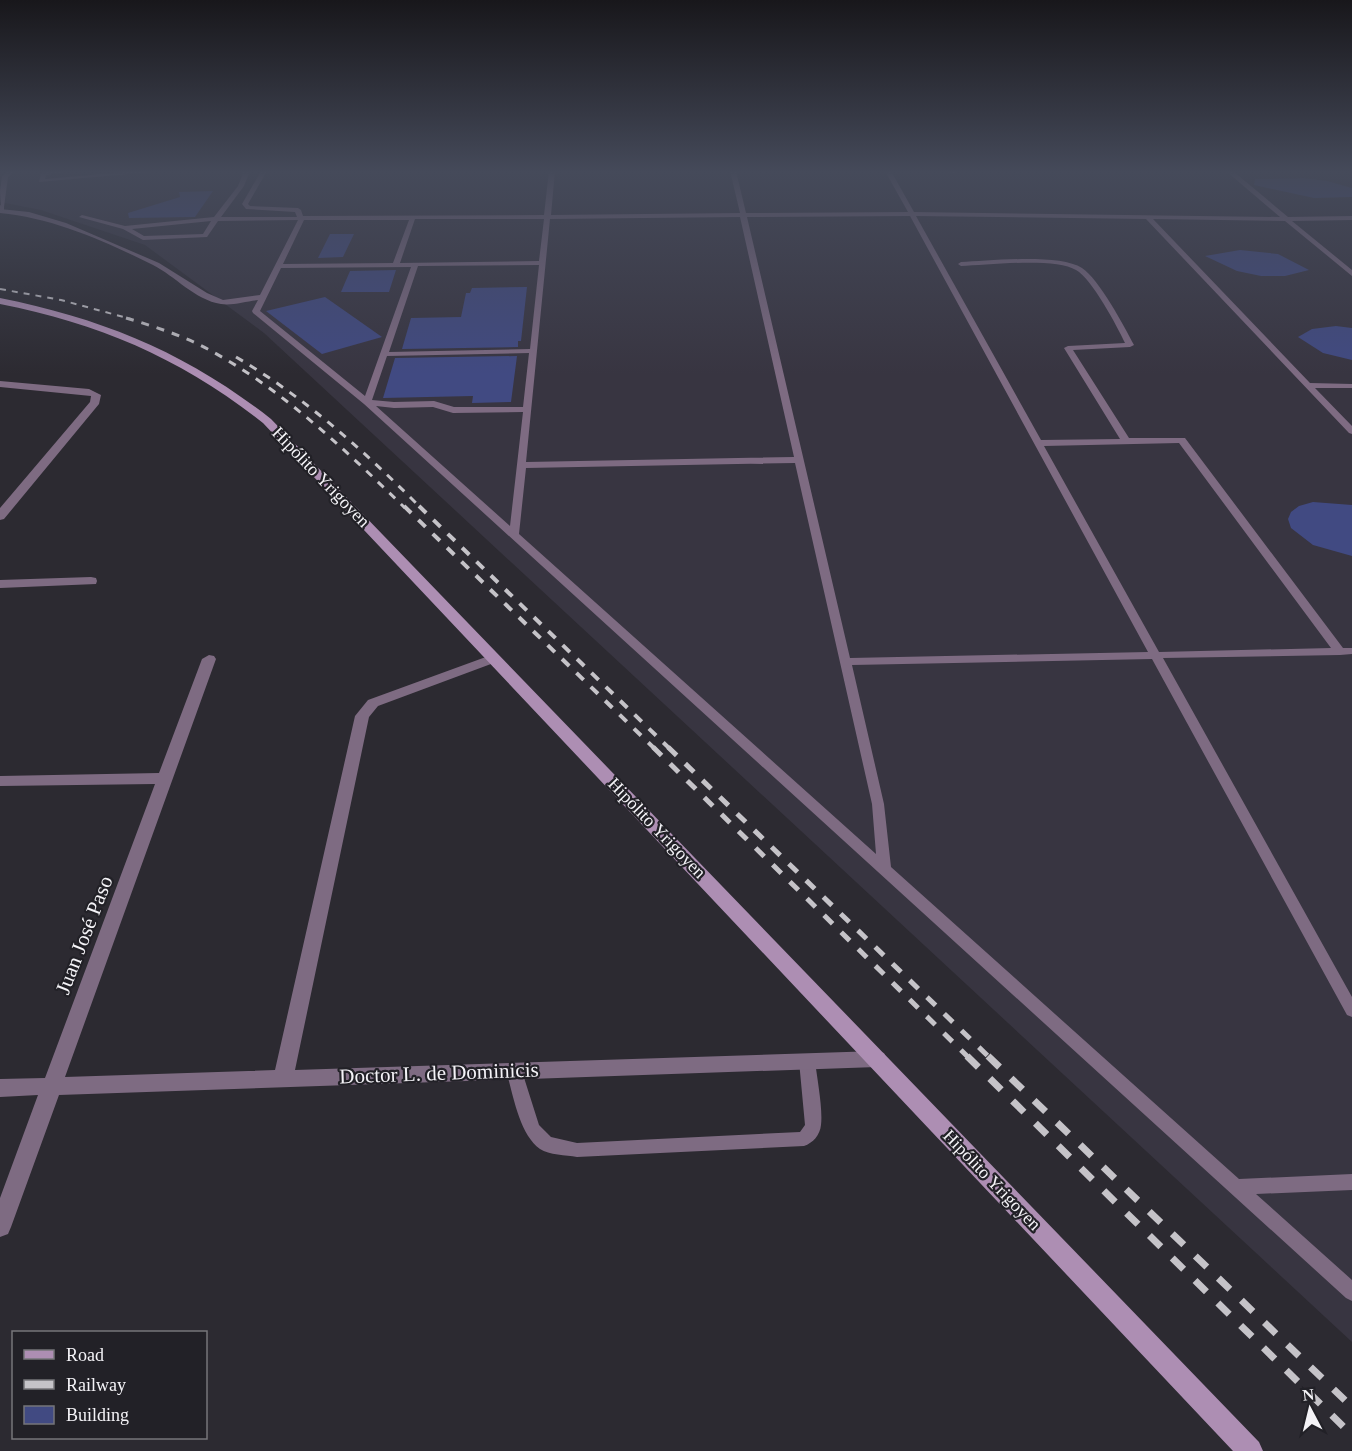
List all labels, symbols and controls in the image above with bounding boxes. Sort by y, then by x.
street label: Hipólito Yrigoyen [268,423,374,531]
street label: Hipólito Yrigoyen [604,774,710,882]
street label: Juan José Paso [50,872,118,998]
street label: Doctor L. de Dominicis [339,1058,539,1088]
street label: Hipólito Yrigoyen [939,1126,1045,1234]
legend [12,1331,207,1439]
text: Road [66,1345,104,1365]
text: Railway [66,1375,126,1395]
north arrow [1280,1379,1340,1439]
text: N [1301,1385,1315,1404]
text: Building [66,1405,129,1425]

